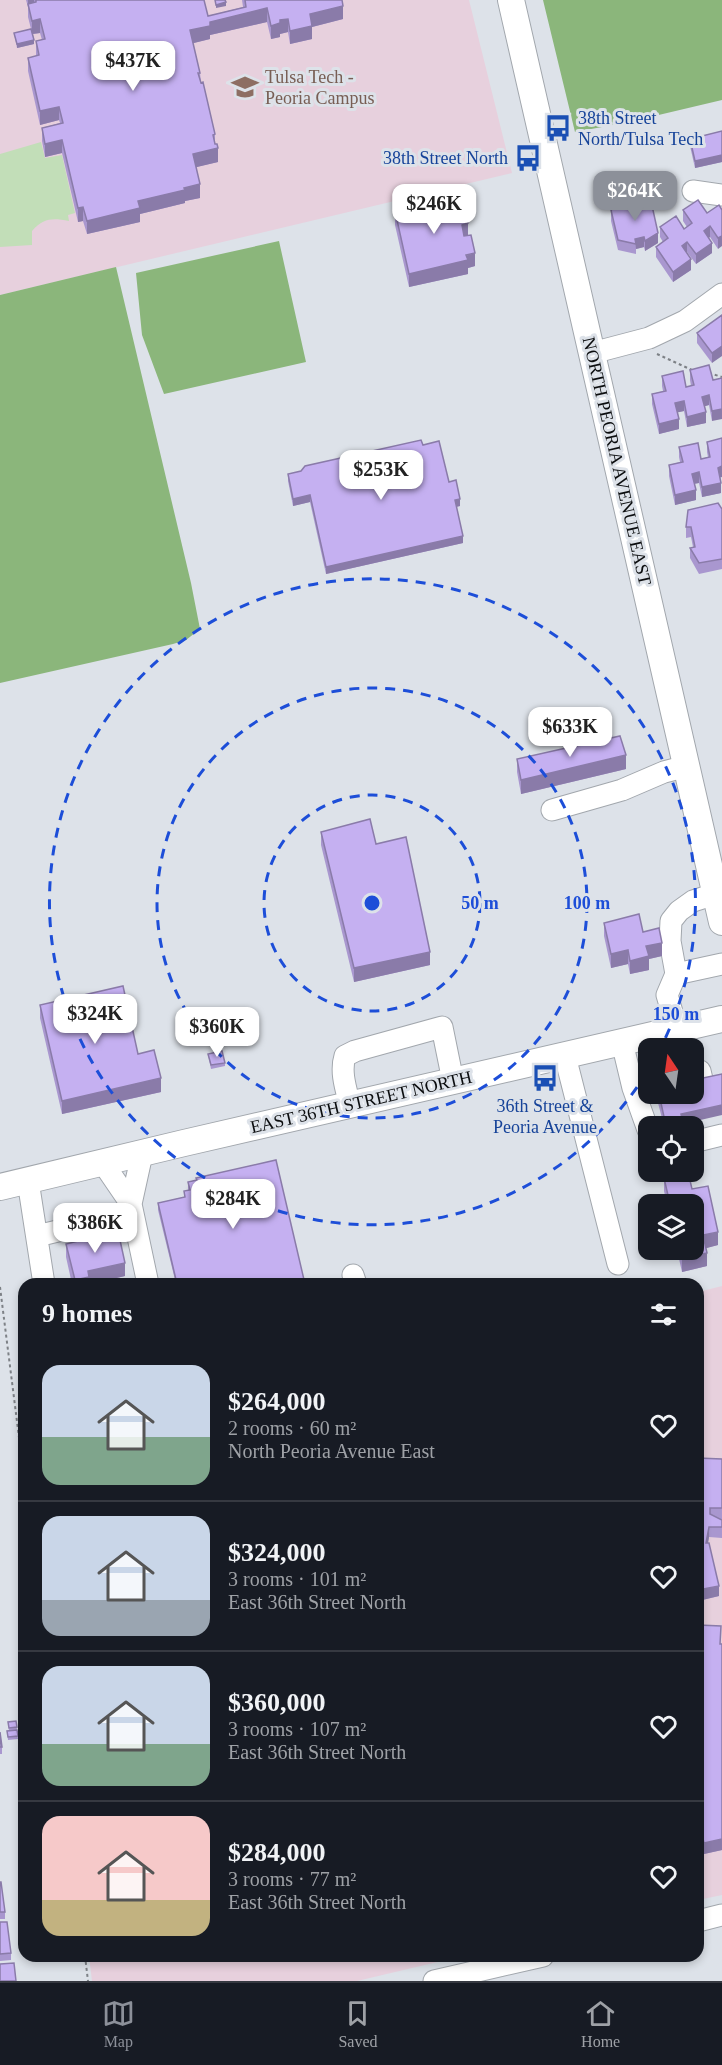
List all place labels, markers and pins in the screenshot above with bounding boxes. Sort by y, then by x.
pin: $437K [91,41,175,92]
place label: Tulsa Tech - Peoria Campus [265,67,375,108]
school or university icon: Tulsa Tech - Peoria Campus [230,72,260,102]
place label: 38th Street North/Tulsa Tech [578,108,703,149]
bus stop icon: 38th Street North/Tulsa Tech [543,113,573,143]
bus stop icon: 38th Street North [513,143,543,173]
place label: 38th Street North [383,148,508,168]
pin: $264K [593,171,677,222]
pin: $246K [392,184,476,235]
pin: $253K [339,450,423,501]
pin: $633K [528,707,612,758]
centre of rings [362,893,382,913]
pin: $324K [53,994,137,1045]
pin: $360K [175,1007,259,1058]
bus stop icon: 36th Street & Peoria Avenue [530,1063,560,1093]
place label: 36th Street & Peoria Avenue [493,1096,597,1137]
pin: $284K [191,1179,275,1230]
pin: $386K [53,1203,137,1254]

